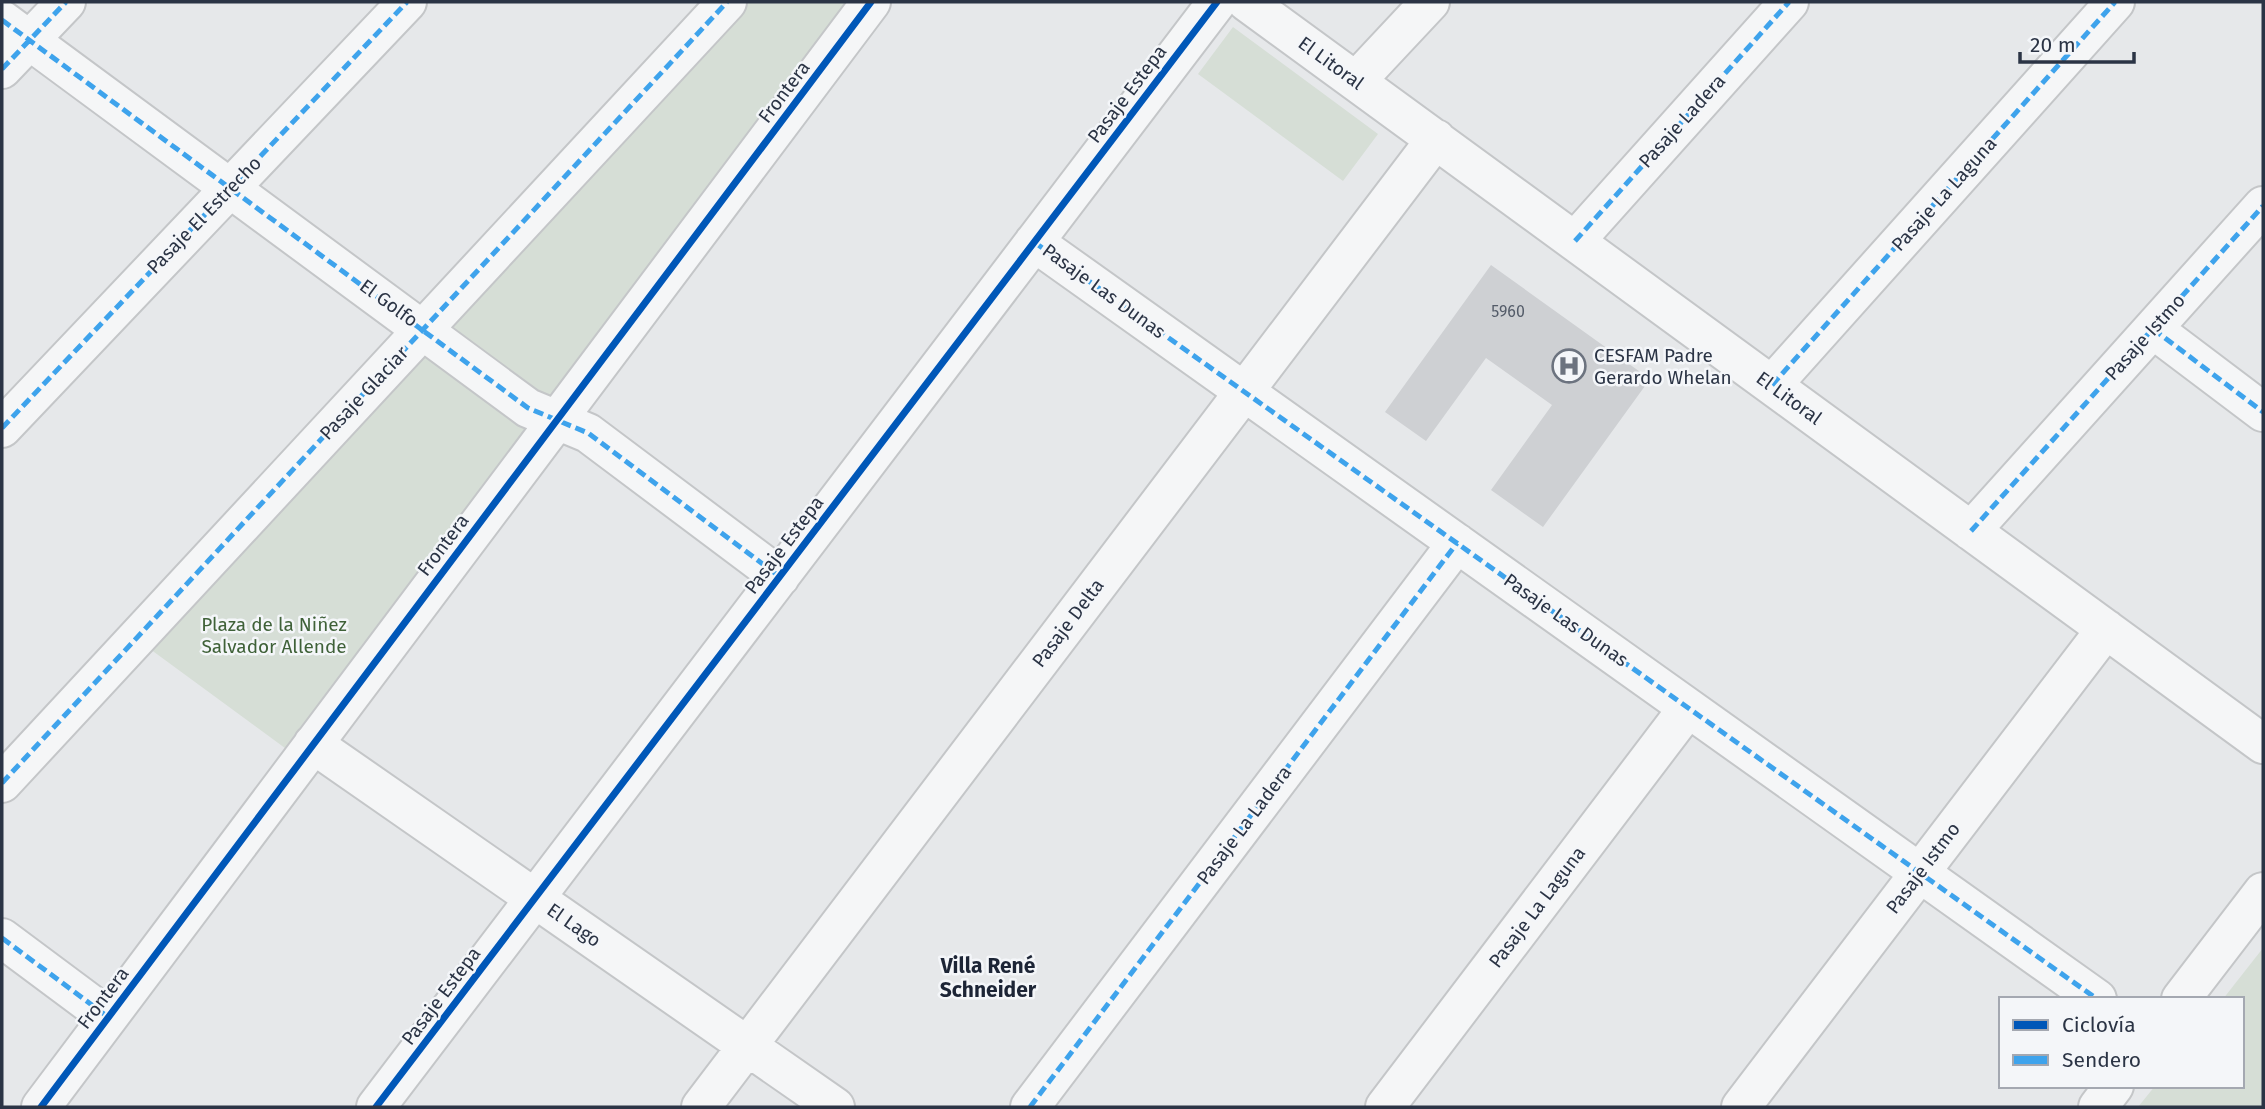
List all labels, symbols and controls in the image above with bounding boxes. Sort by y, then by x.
scale bar [2020,21,2134,65]
street label: El Litoral [1294,32,1369,95]
text: 20 m [2030,32,2076,58]
street label: Pasaje Estepa [1083,40,1171,148]
street label: Frontera [753,56,815,128]
street label: Pasaje Ladera [1634,69,1730,173]
street label: Pasaje La Laguna [1887,132,2001,256]
street label: Pasaje El Estrecho [142,151,266,279]
street label: Pasaje Las Dunas [1038,239,1170,343]
street label: El Golfo [355,274,423,332]
street label: Pasaje Istmo [2100,289,2190,385]
house number: 5960 [1491,302,1525,321]
street label: Pasaje Glaciar [315,341,414,445]
place label: CESFAM Padre Gerardo Whelan [1594,344,1732,389]
hospital icon: CESFAM Padre Gerardo Whelan [1550,347,1588,385]
street label: El Litoral [1752,367,1827,430]
street label: Pasaje Estepa [740,491,828,599]
street label: Frontera [412,509,474,581]
street label: Pasaje Las Dunas [1499,569,1633,671]
street label: Pasaje Delta [1027,574,1109,672]
park label: Plaza de la Niñez Salvador Allende [201,613,347,658]
street label: Pasaje La Ladera [1192,761,1296,889]
street label: Pasaje Istmo [1881,818,1965,918]
street label: Pasaje La Laguna [1484,842,1590,972]
street label: El Lago [543,898,605,952]
street label: Pasaje Estepa [397,942,485,1050]
district label: Villa René Schneider [940,953,1037,1003]
street label: Frontera [72,962,134,1034]
legend [1999,997,2244,1088]
text: Ciclovía [2062,1012,2136,1038]
text: Sendero [2062,1047,2141,1073]

